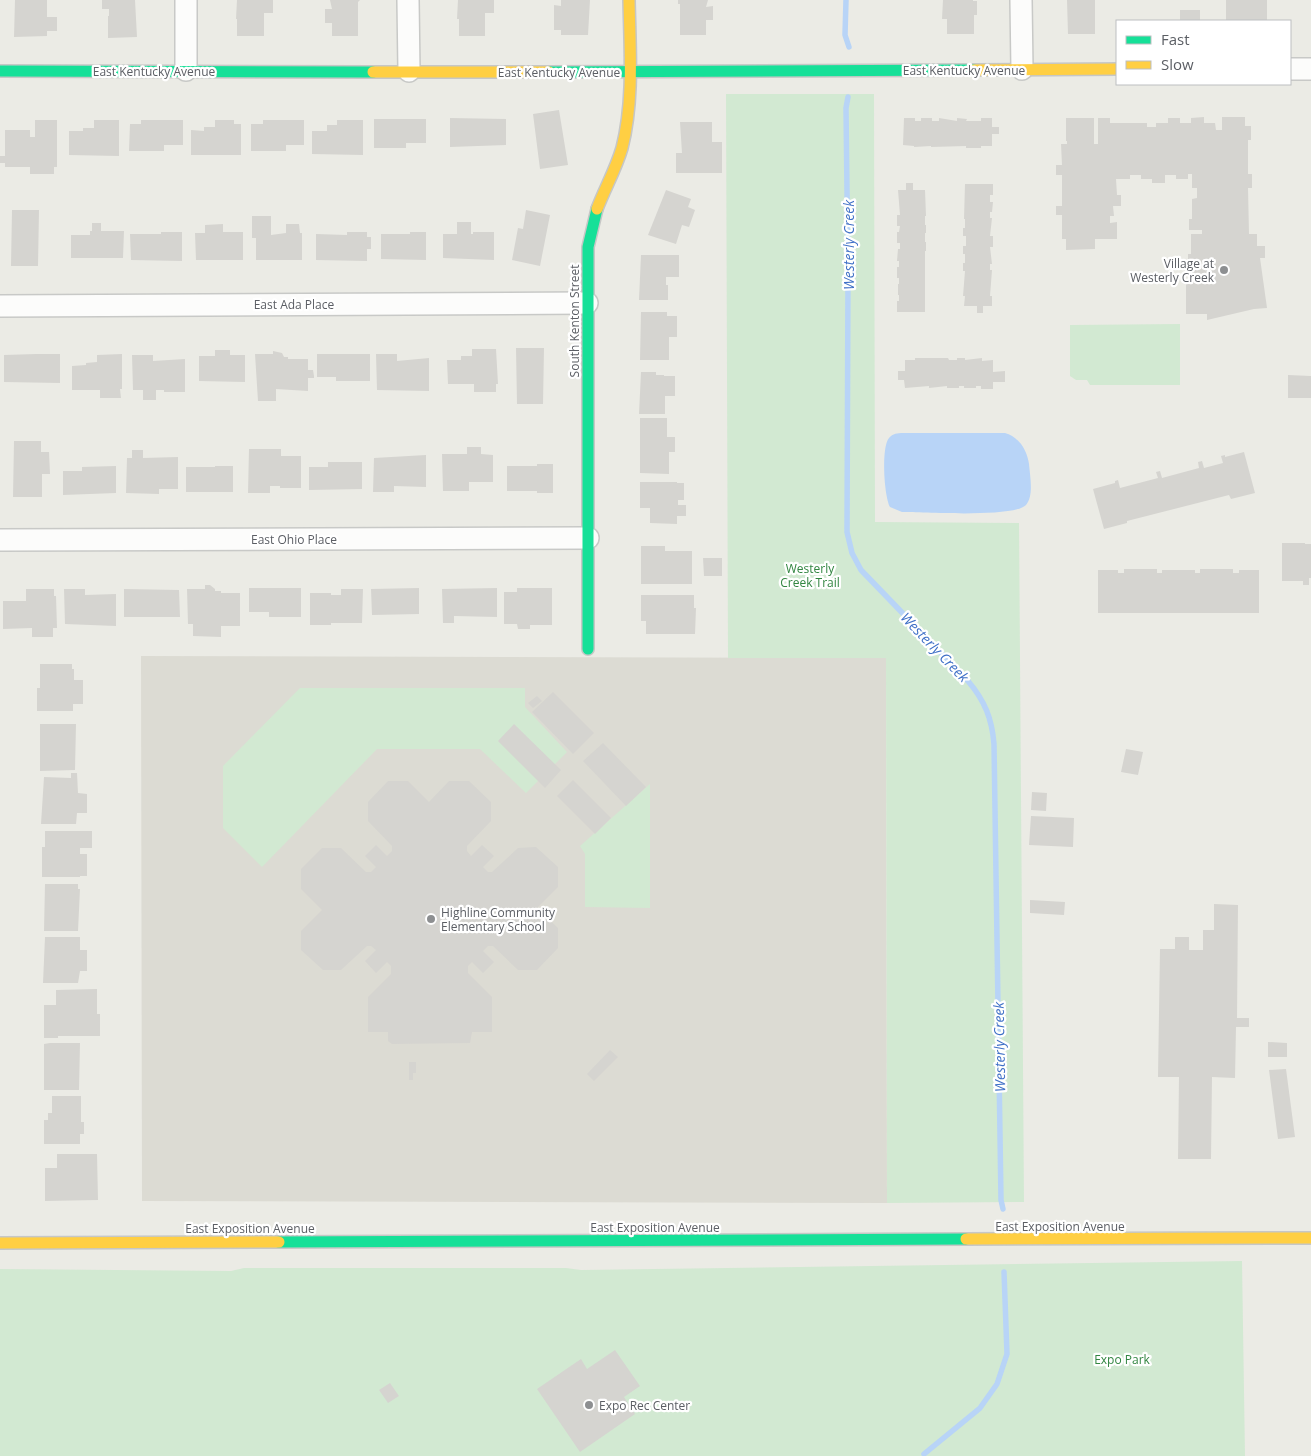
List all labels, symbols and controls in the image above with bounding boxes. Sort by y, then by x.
legend [1116,20,1291,85]
text: Fast [1161,29,1190,49]
text: Slow [1161,54,1194,74]
street label: East Kentucky Avenue [903,62,1026,79]
street label: East Kentucky Avenue [93,63,216,80]
street label: East Kentucky Avenue [498,64,621,81]
water label: Westerly Creek [839,199,858,290]
place label: Village at Westerly Creek [1130,255,1215,286]
marker: Village at Westerly Creek [1218,264,1230,276]
street label: South Kenton Street [566,265,583,377]
street label: East Ada Place [254,296,335,313]
street label: East Ohio Place [251,531,337,548]
park label: Westerly Creek Trail [780,560,840,591]
water label: Westerly Creek [897,608,974,687]
place label: Highline Community Elementary School [441,904,556,935]
marker: Highline Community Elementary School [425,913,437,925]
water label: Westerly Creek [989,1001,1009,1092]
street label: East Exposition Avenue [995,1218,1125,1235]
street label: East Exposition Avenue [590,1219,720,1236]
street label: East Exposition Avenue [185,1220,315,1237]
park label: Expo Park [1094,1351,1151,1368]
place label: Expo Rec Center [599,1397,690,1414]
marker: Expo Rec Center [583,1399,595,1411]

